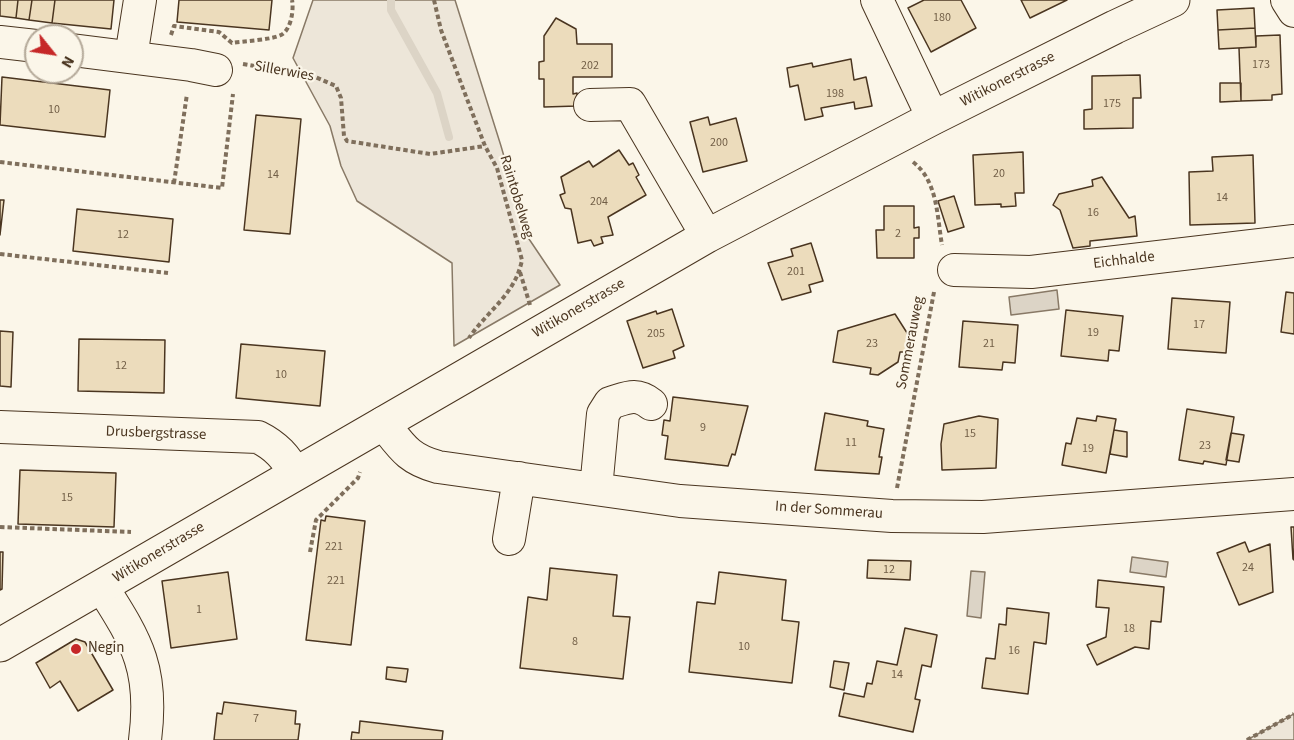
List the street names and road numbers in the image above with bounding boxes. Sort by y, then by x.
street label: Witikonerstrasse [958,48,1058,112]
street label: Sillerwies [253,58,315,86]
street label: Raintobelweg [495,153,537,241]
street label: Eichhalde [1092,248,1156,274]
street label: Witikonerstrasse [530,275,628,343]
street label: Sommerauweg [893,295,929,391]
street label: Drusbergstrasse [105,423,207,445]
street label: In der Sommerau [774,498,884,524]
street label: Witikonerstrasse [110,519,208,587]

